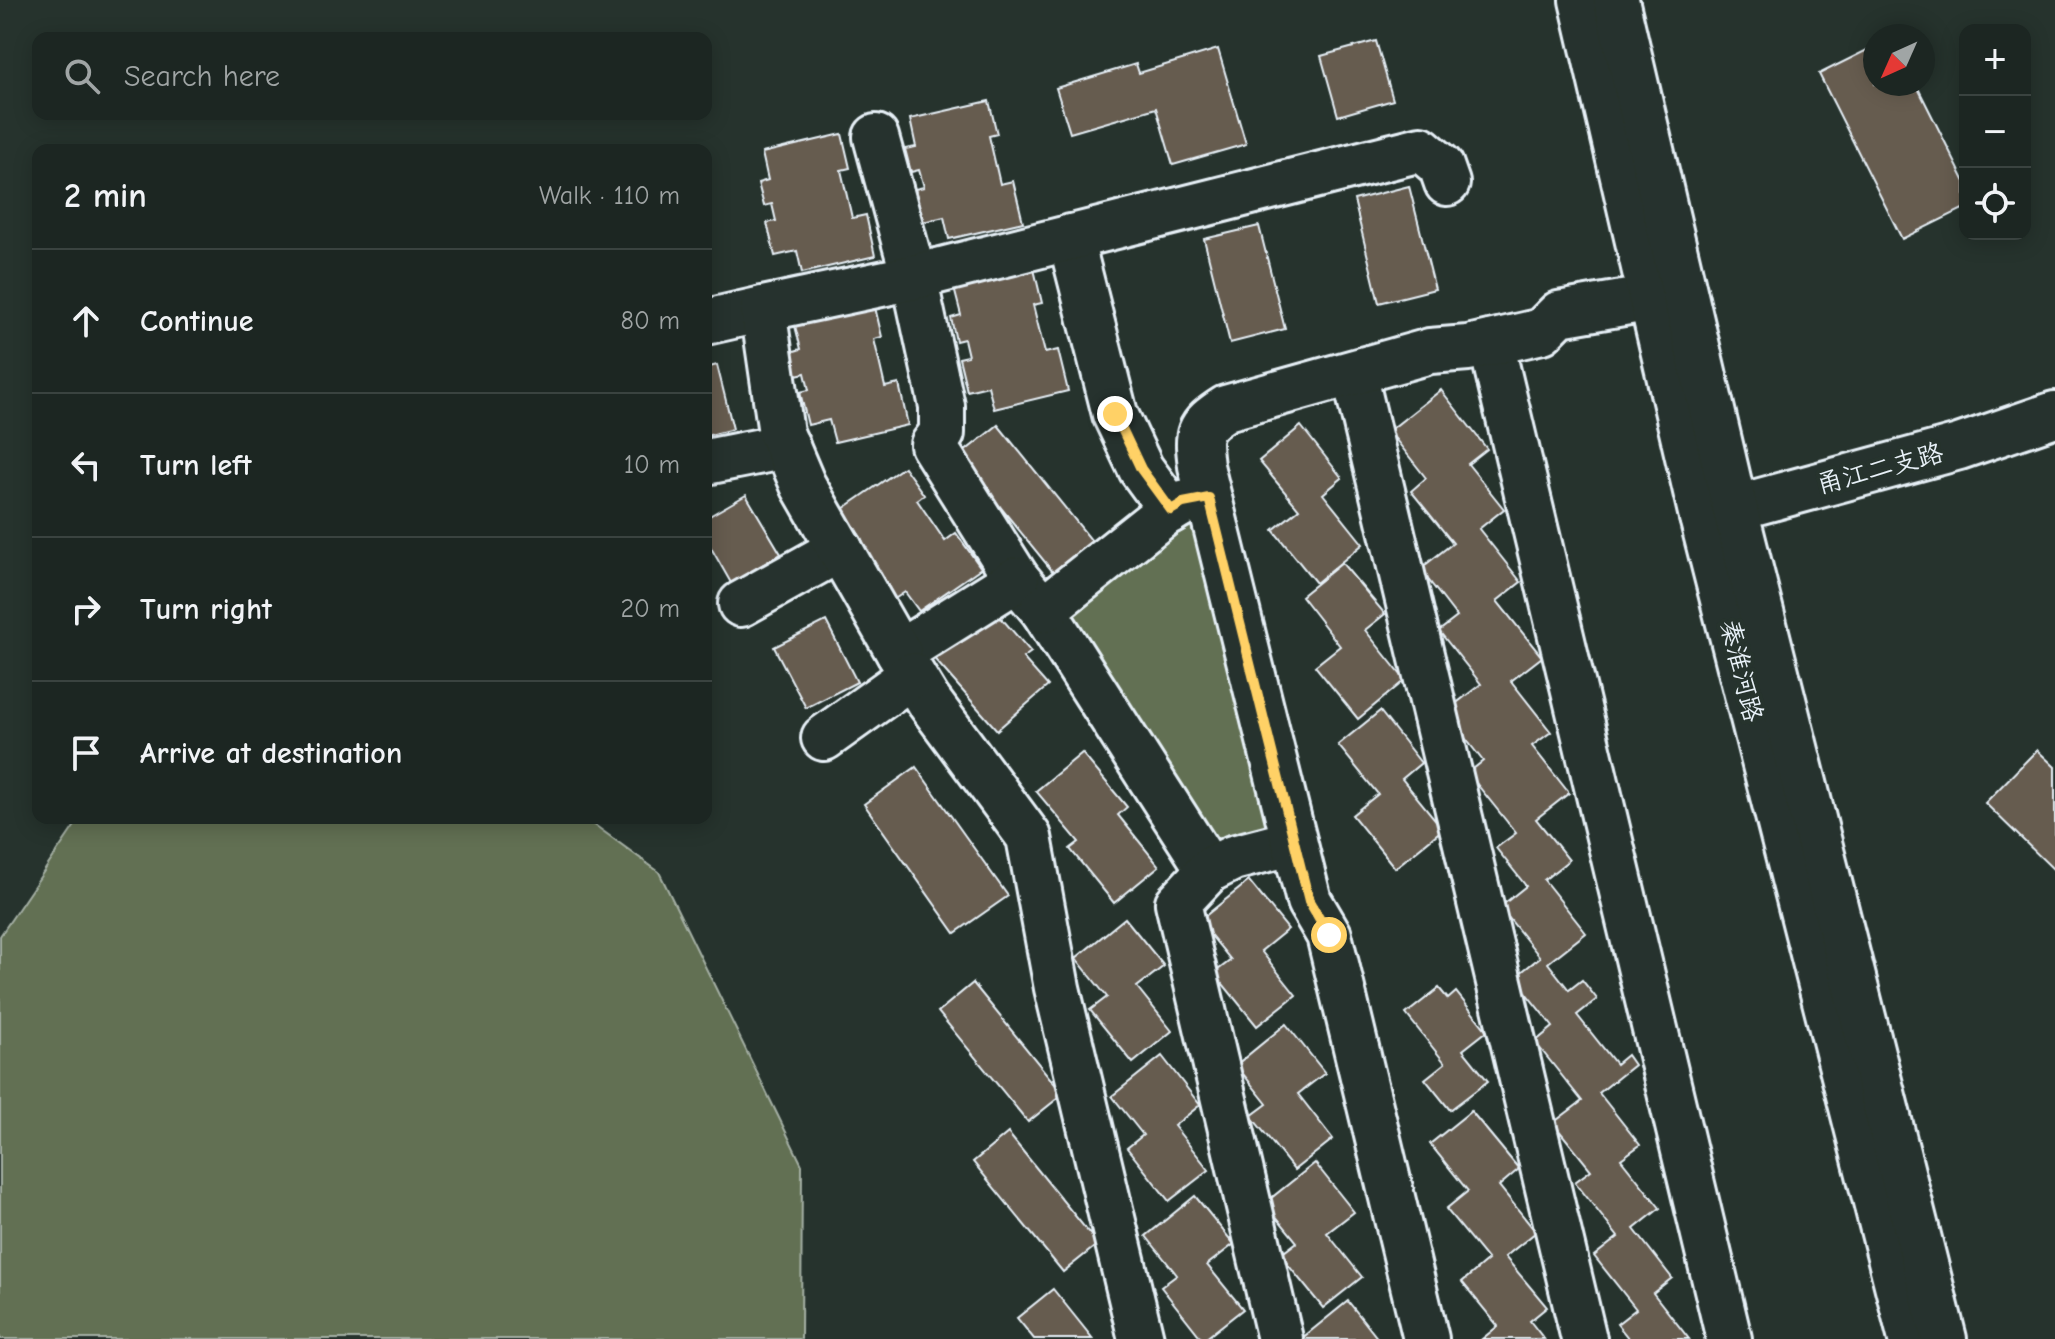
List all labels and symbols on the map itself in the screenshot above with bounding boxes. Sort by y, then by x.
north arrow [1863,24,1935,96]
route end [1097,396,1133,432]
street label: 甬江二支路 [1813,438,1947,500]
street label: 秦淮河路 [1714,617,1768,725]
route start [1311,917,1347,953]

